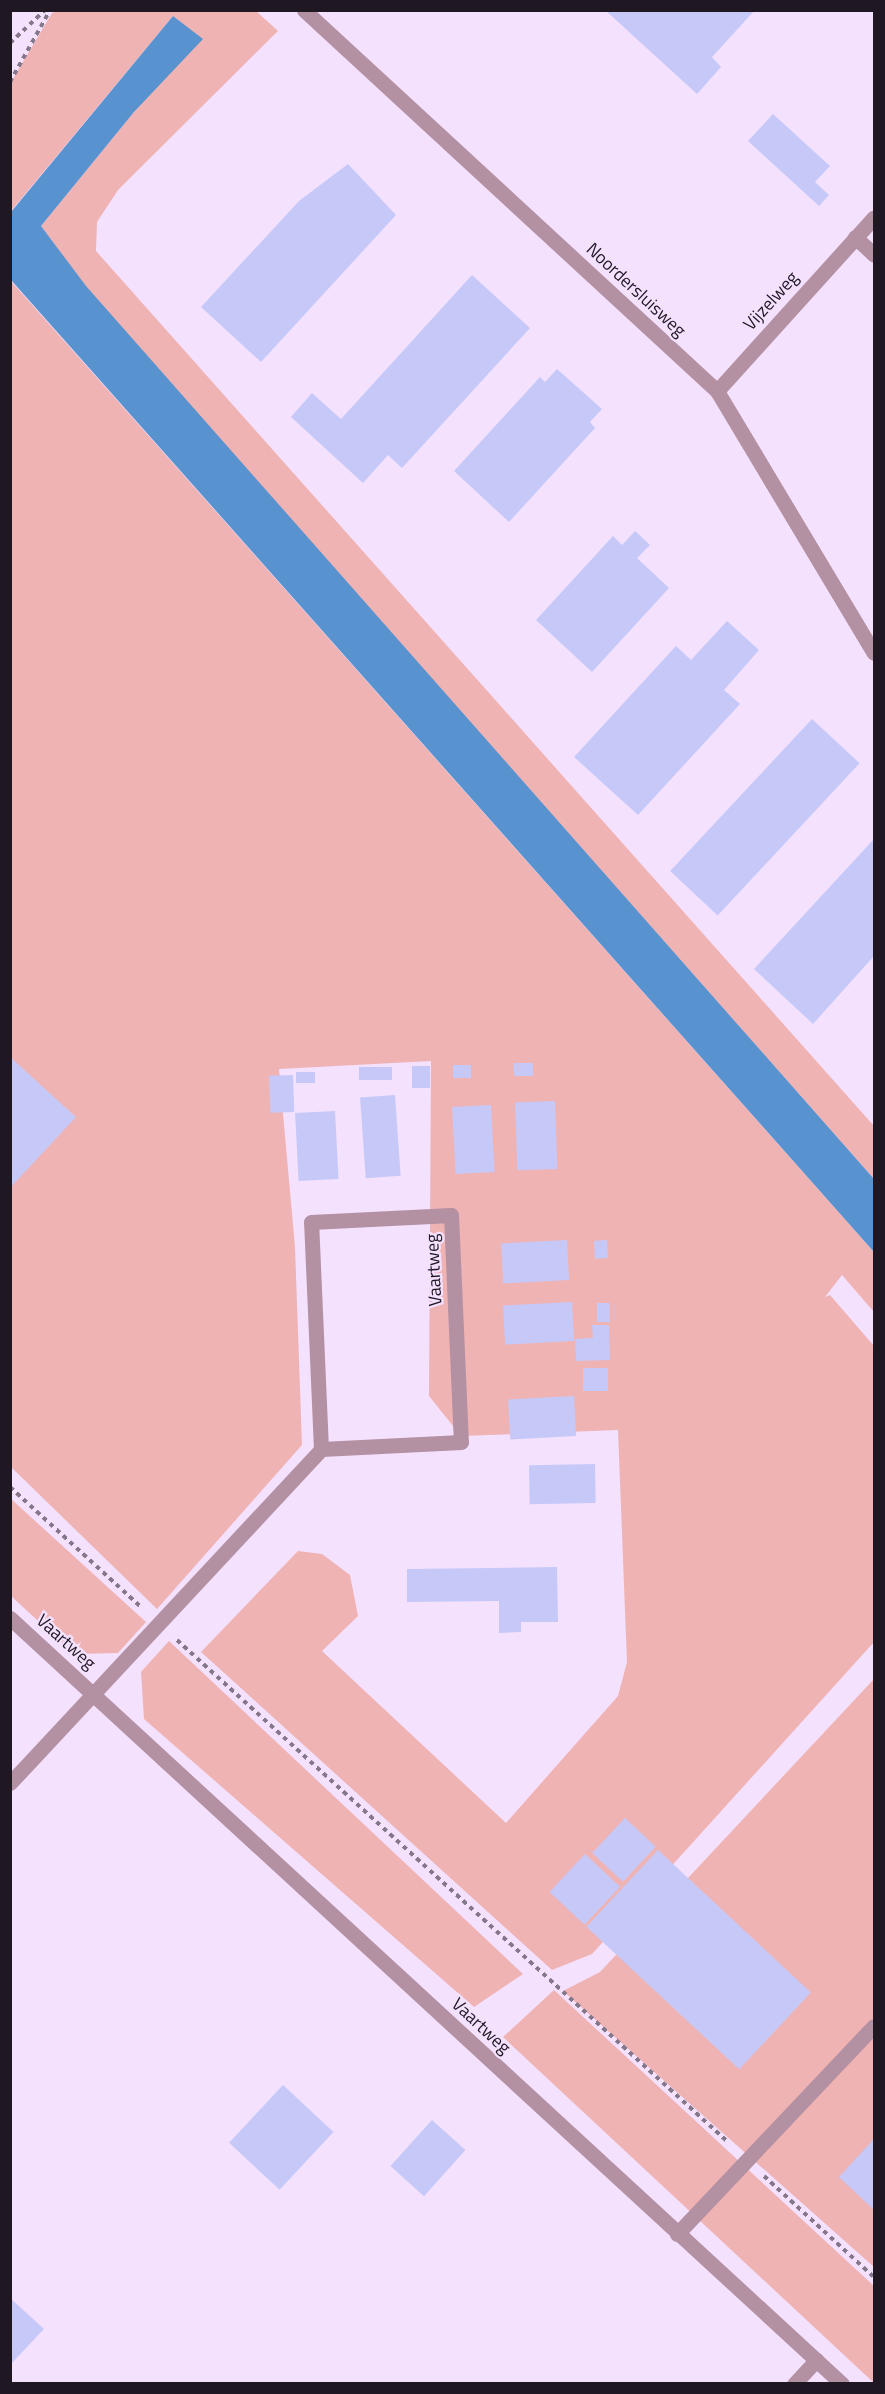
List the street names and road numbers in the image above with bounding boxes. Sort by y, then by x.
street label: Noordersluisweg [582,238,690,342]
street label: Vijzelweg [739,267,803,335]
street label: Vaartweg [421,1233,447,1307]
street label: Vaartweg [32,1610,100,1674]
street label: Vaartweg [447,1993,515,2059]

